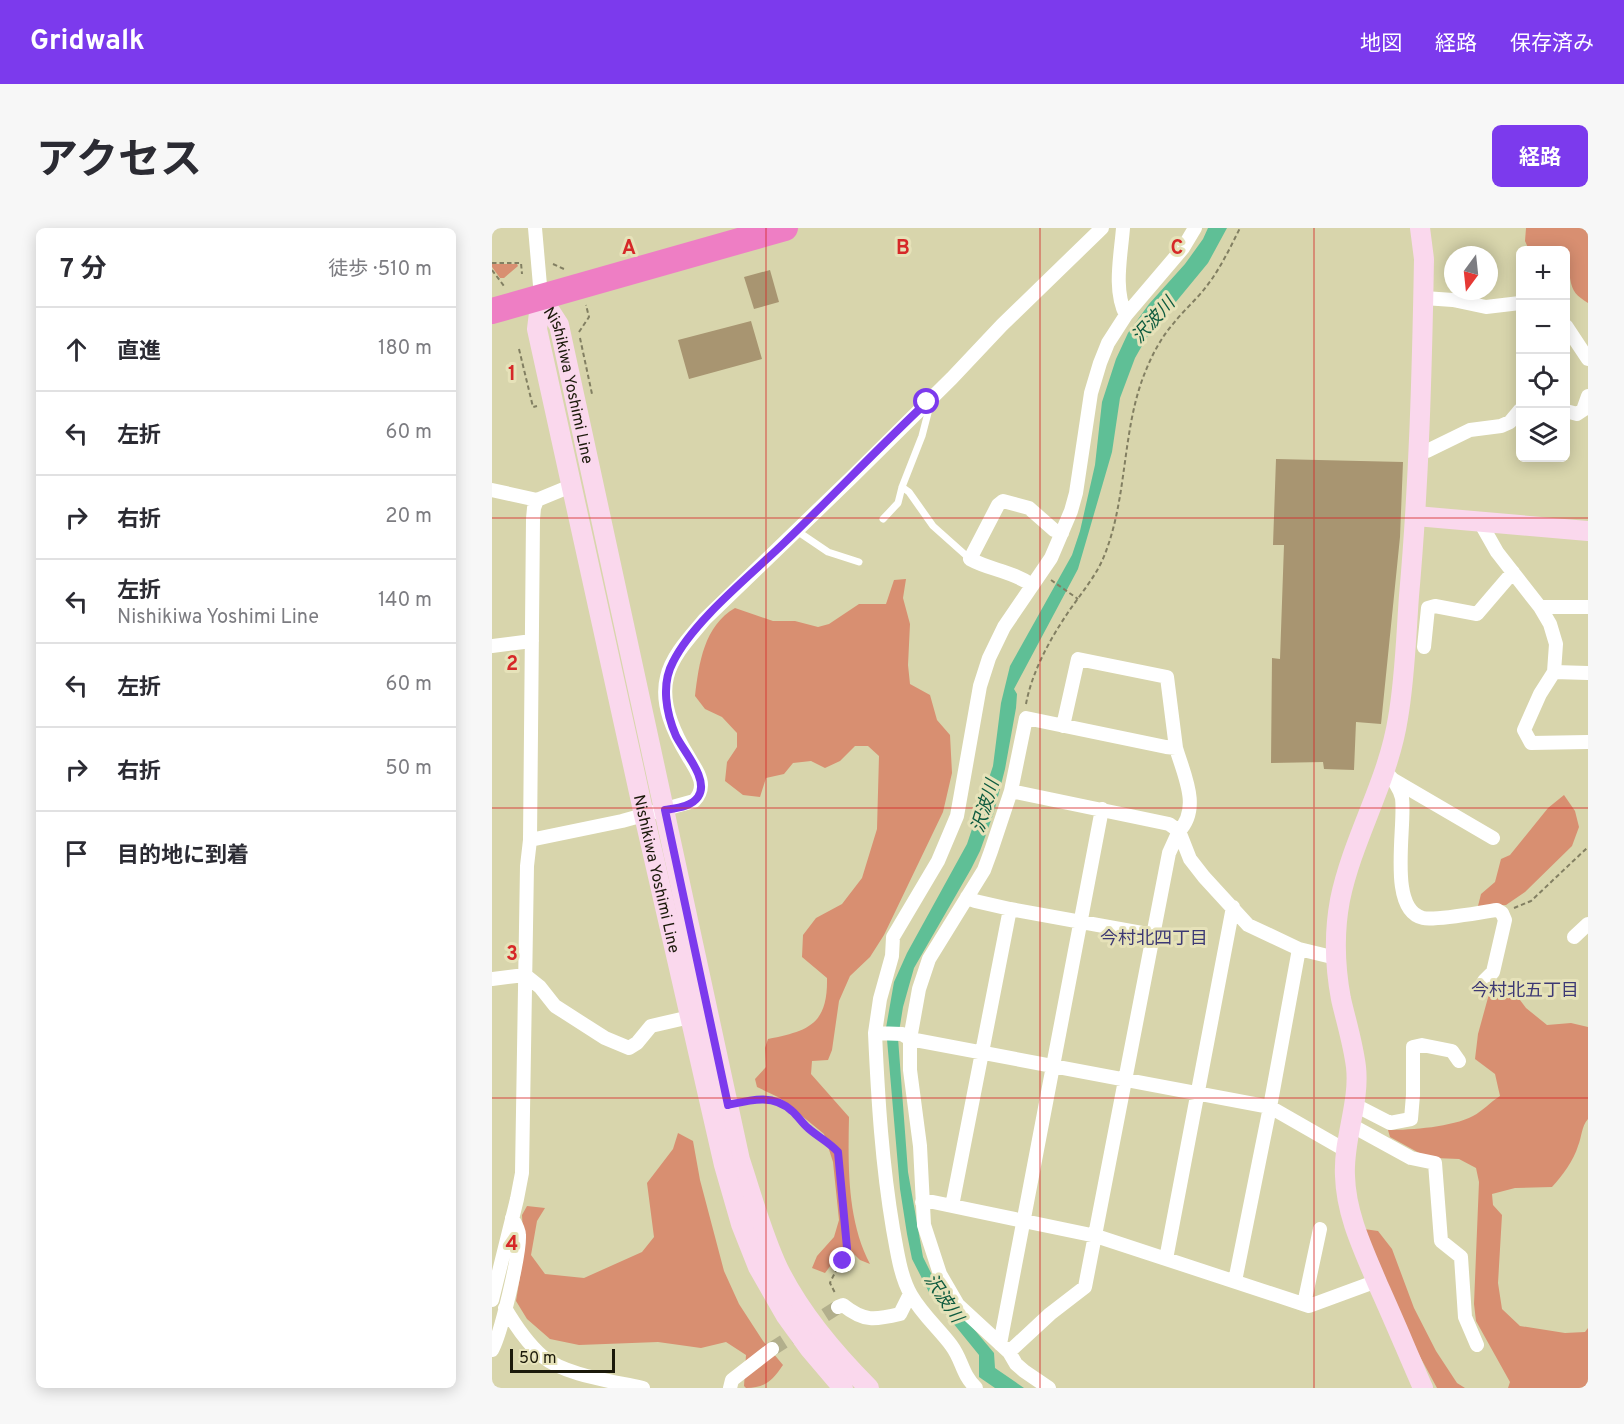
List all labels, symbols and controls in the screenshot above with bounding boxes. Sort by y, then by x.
text: Gridwalk [30,24,145,60]
text: 地図 [1360,31,1402,58]
text: 経路 [1435,31,1477,58]
text: 保存済み [1510,31,1594,58]
button: 経路 [1492,125,1588,187]
text: アクセス [36,136,202,189]
text: A [622,236,636,262]
text: B [896,236,910,262]
text: C [1171,236,1183,262]
north arrow [1444,246,1498,300]
map controls [1516,246,1570,462]
button: + [1516,246,1570,300]
text: 7 分 [60,254,107,287]
text: 徒歩 · 510 m [328,257,432,283]
water label: 沢波川 [1128,292,1182,349]
button: − [1516,300,1570,354]
street label: Nishikiwa Yoshimi Line [538,304,597,466]
icon: ahead [60,333,93,366]
text: 180 m [378,336,432,362]
text: 直進 [117,339,161,366]
button: locate [1516,354,1570,408]
text: 1 [508,362,516,388]
route start [913,388,939,414]
button: layers [1516,408,1570,462]
icon: left [60,417,93,450]
text: 60 m [386,420,432,446]
text: 左折 [117,423,161,450]
icon: right [60,501,93,534]
text: 20 m [385,504,432,530]
text: 右折 [117,507,161,534]
text: 左折 [117,578,161,605]
icon: left [60,585,93,618]
text: 140 m [378,588,432,614]
text: Nishikiwa Yoshimi Line [117,605,319,631]
text: 2 [506,652,518,678]
icon: left [60,669,93,702]
text: 60 m [386,672,432,698]
text: 左折 [117,675,161,702]
icon: right [60,753,93,786]
text: 50 m [385,756,432,782]
text: 右折 [117,759,161,786]
water label: 沢波川 [968,775,1006,836]
street label: Nishikiwa Yoshimi Line [628,793,683,955]
icon: arrive [60,837,93,870]
text: 目的地に到着 [117,843,249,870]
district label: 今村北四丁目 [1100,928,1208,951]
text: 3 [506,942,518,968]
district label: 今村北五丁目 [1471,980,1579,1003]
text: 4 [506,1232,518,1258]
route end [829,1247,855,1273]
water label: 沢波川 [918,1270,969,1329]
scale bar [510,1346,615,1374]
text: 50 m [519,1349,557,1369]

